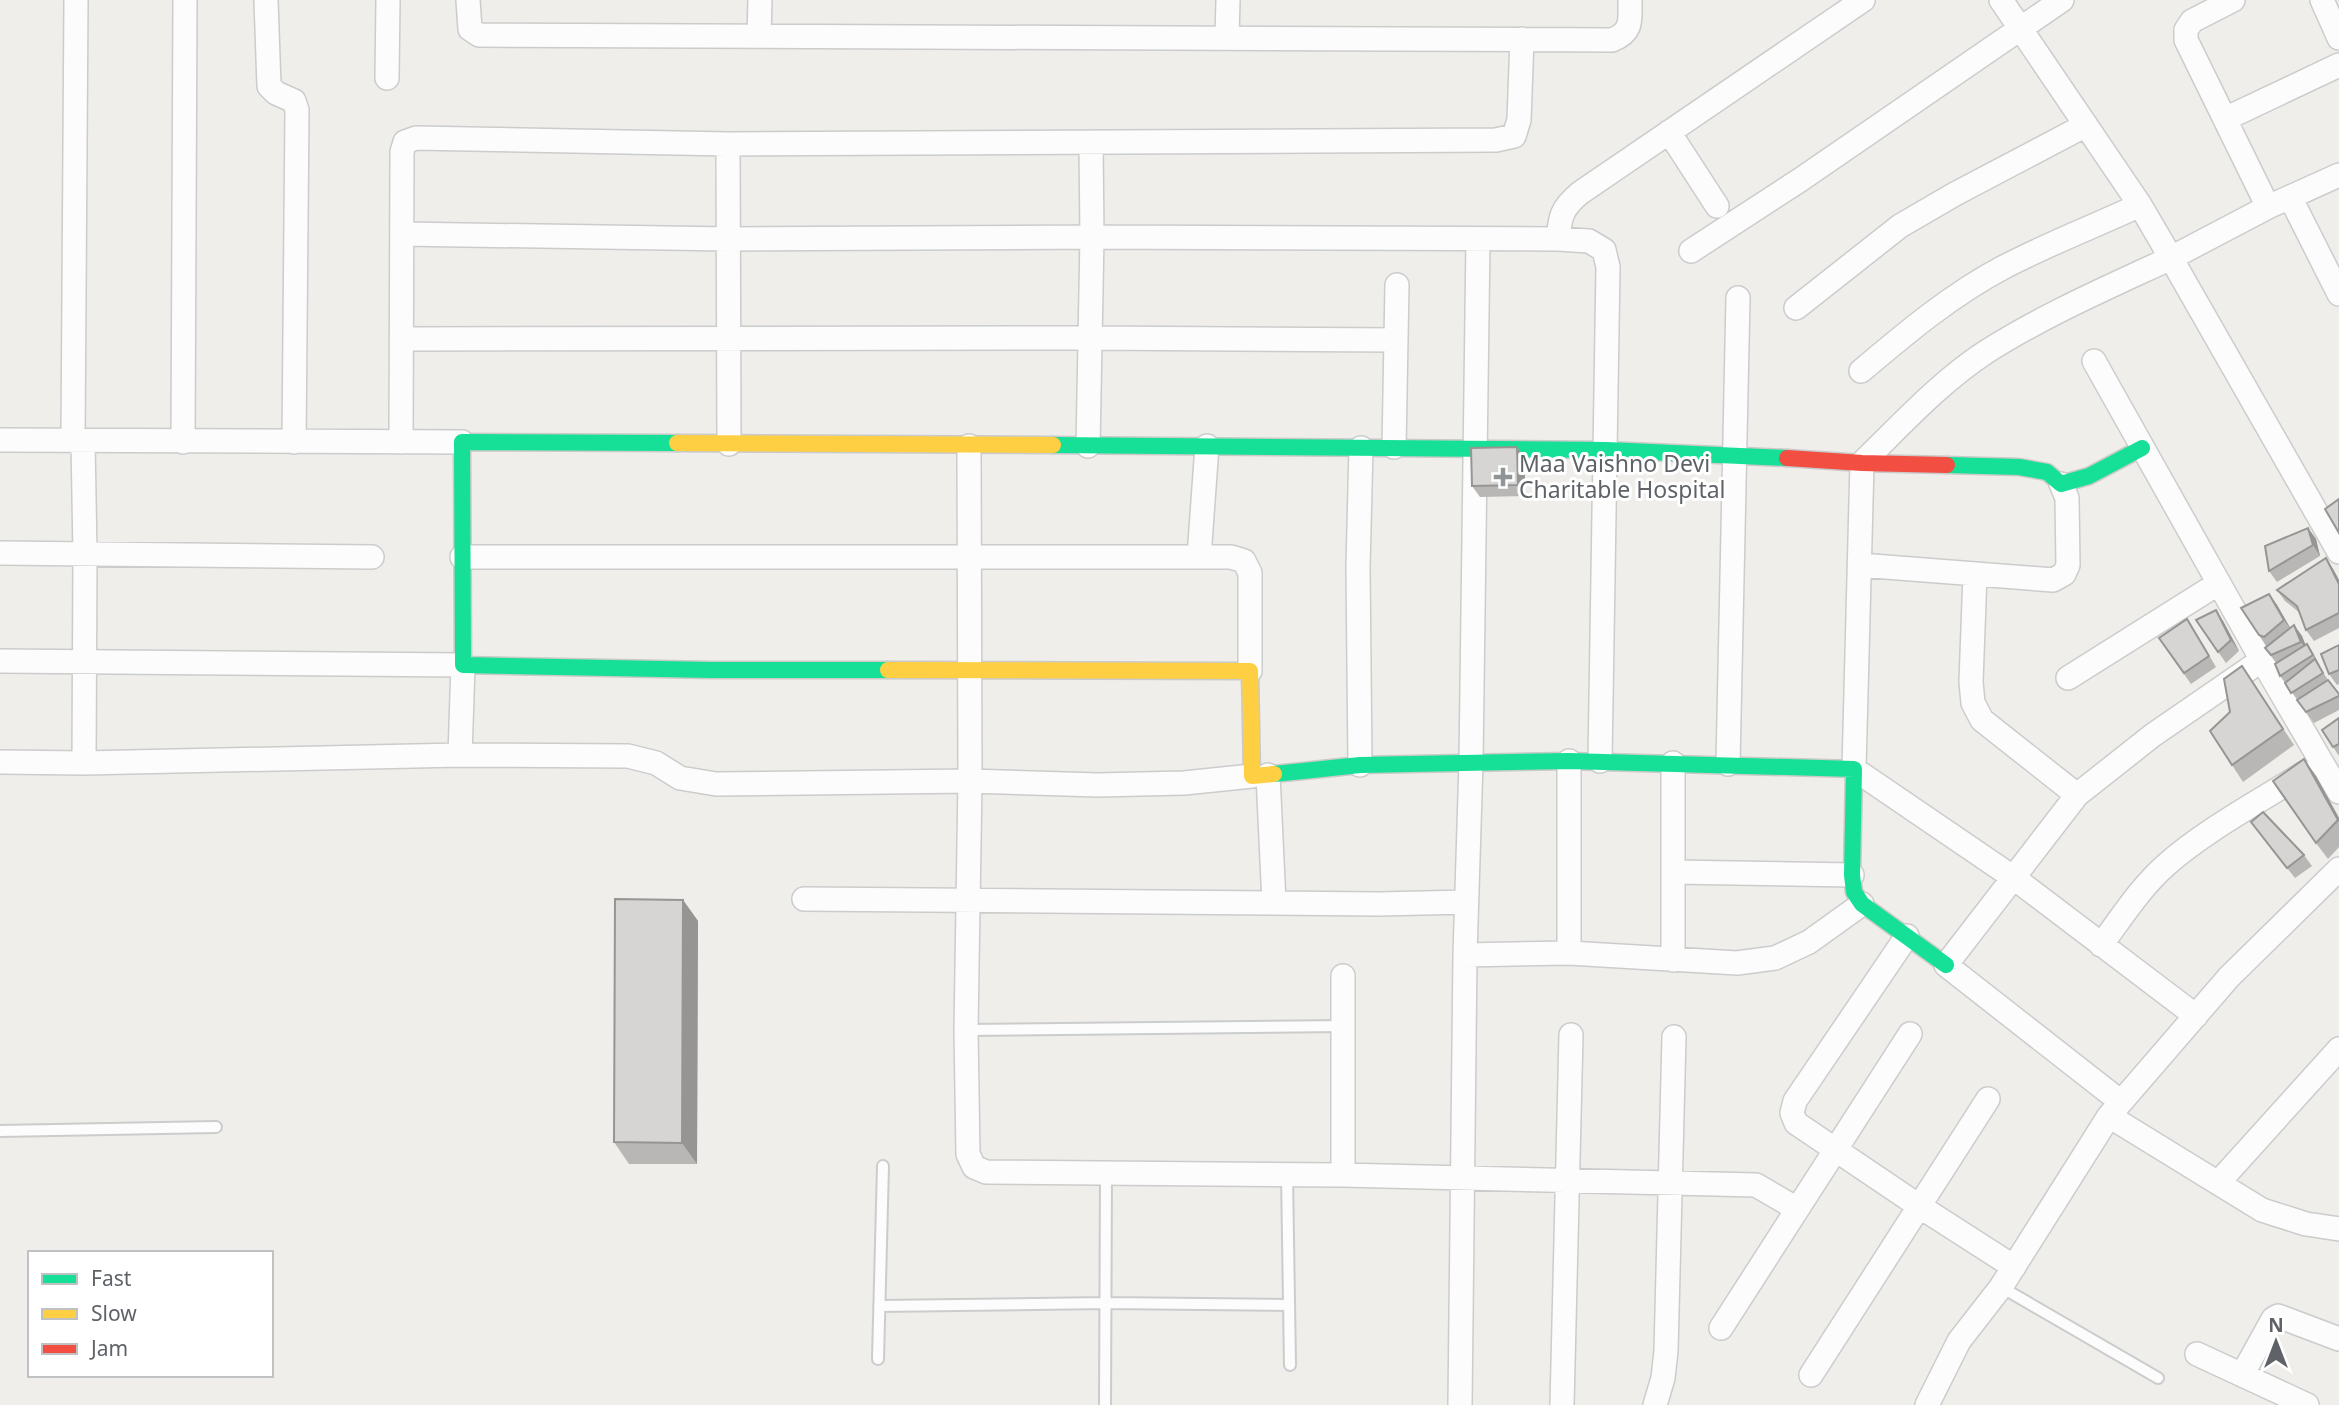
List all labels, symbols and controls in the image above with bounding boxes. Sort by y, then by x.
place label: Maa Vaishno Devi Charitable Hospital [1519,447,1726,505]
marker: Maa Vaishno Devi Charitable Hospital [1493,467,1513,487]
legend [28,1251,273,1377]
text: Fast [91,1264,132,1292]
text: Slow [91,1299,137,1327]
north arrow [2241,1307,2311,1377]
text: N [2268,1312,2284,1338]
text: Jam [89,1334,128,1362]

